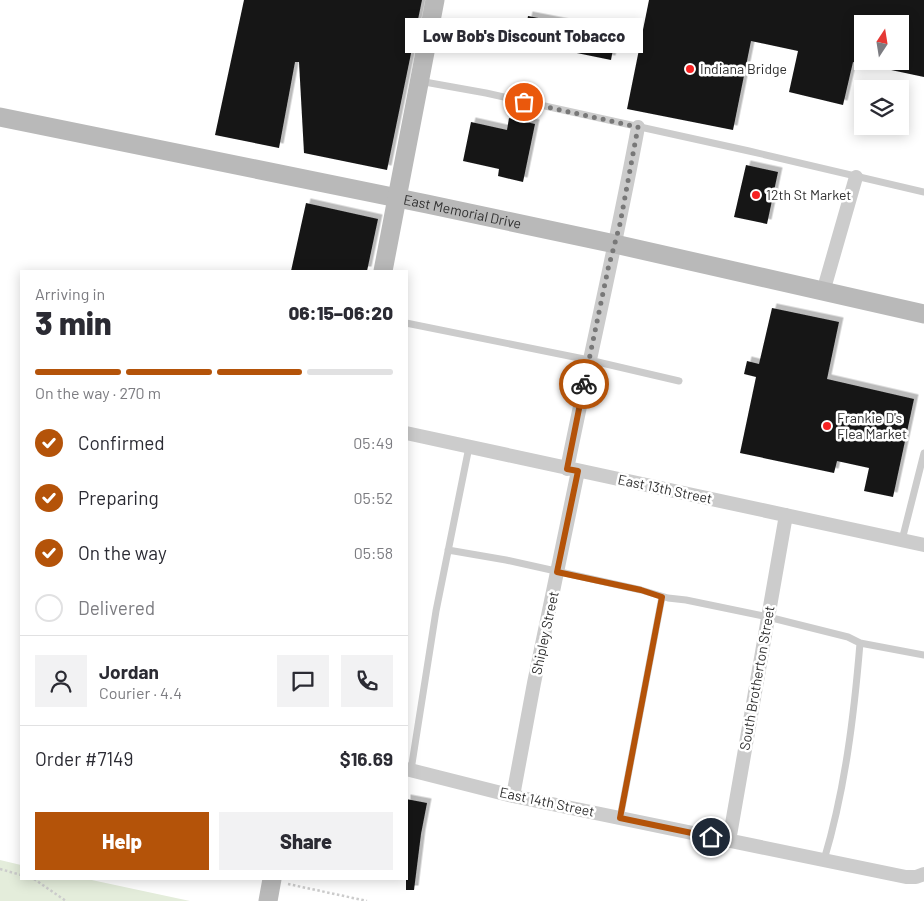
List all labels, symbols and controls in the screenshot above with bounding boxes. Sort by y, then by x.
north arrow [854,15,909,70]
map controls [854,15,909,135]
callout: Low Bob's Discount Tobacco [405,17,643,52]
text: Low Bob's Discount Tobacco [423,26,625,45]
place label: Indiana Bridge [700,60,787,77]
marker: Indiana Bridge [684,63,696,75]
button: layers [854,80,909,135]
pin [503,81,545,123]
icon: bag [510,88,538,116]
place label: 12th St Market [766,186,851,203]
marker: 12th St Market [750,189,762,201]
street label: East Memorial Drive [402,190,523,232]
text: Arriving in [35,284,105,303]
text: 06:15–06:20 [288,301,393,324]
text: 3 min [35,303,112,341]
courier [559,359,609,409]
icon: bike [570,370,598,398]
text: On the way · 270 m [35,383,161,402]
place label: Frankie D's Flea Market [837,409,907,442]
marker: Frankie D's Flea Market [821,420,833,432]
icon: check [35,429,63,457]
text: Confirmed [78,431,165,454]
text: 05:49 [353,433,393,452]
street label: East 13th Street [616,470,714,507]
icon: check [35,484,63,512]
text: Preparing [78,486,159,509]
text: 05:52 [354,488,393,507]
icon: check [35,539,63,567]
text: On the way [78,541,167,564]
text: 05:58 [354,543,393,562]
street label: Shipley Street [527,590,562,676]
text: Delivered [78,596,155,619]
street label: South Brotherton Street [735,604,778,752]
button: person [35,655,87,707]
button: chat [277,655,329,707]
button: phone [341,655,393,707]
text: Jordan [99,660,159,683]
text: Courier · 4.4 [99,683,182,702]
text: Order #7149 [35,747,133,770]
text: $16.69 [340,747,393,770]
street label: East 14th Street [498,783,596,820]
button: Help [35,812,209,870]
button: Share [219,812,393,870]
pin [690,816,732,858]
icon: home [697,823,725,851]

